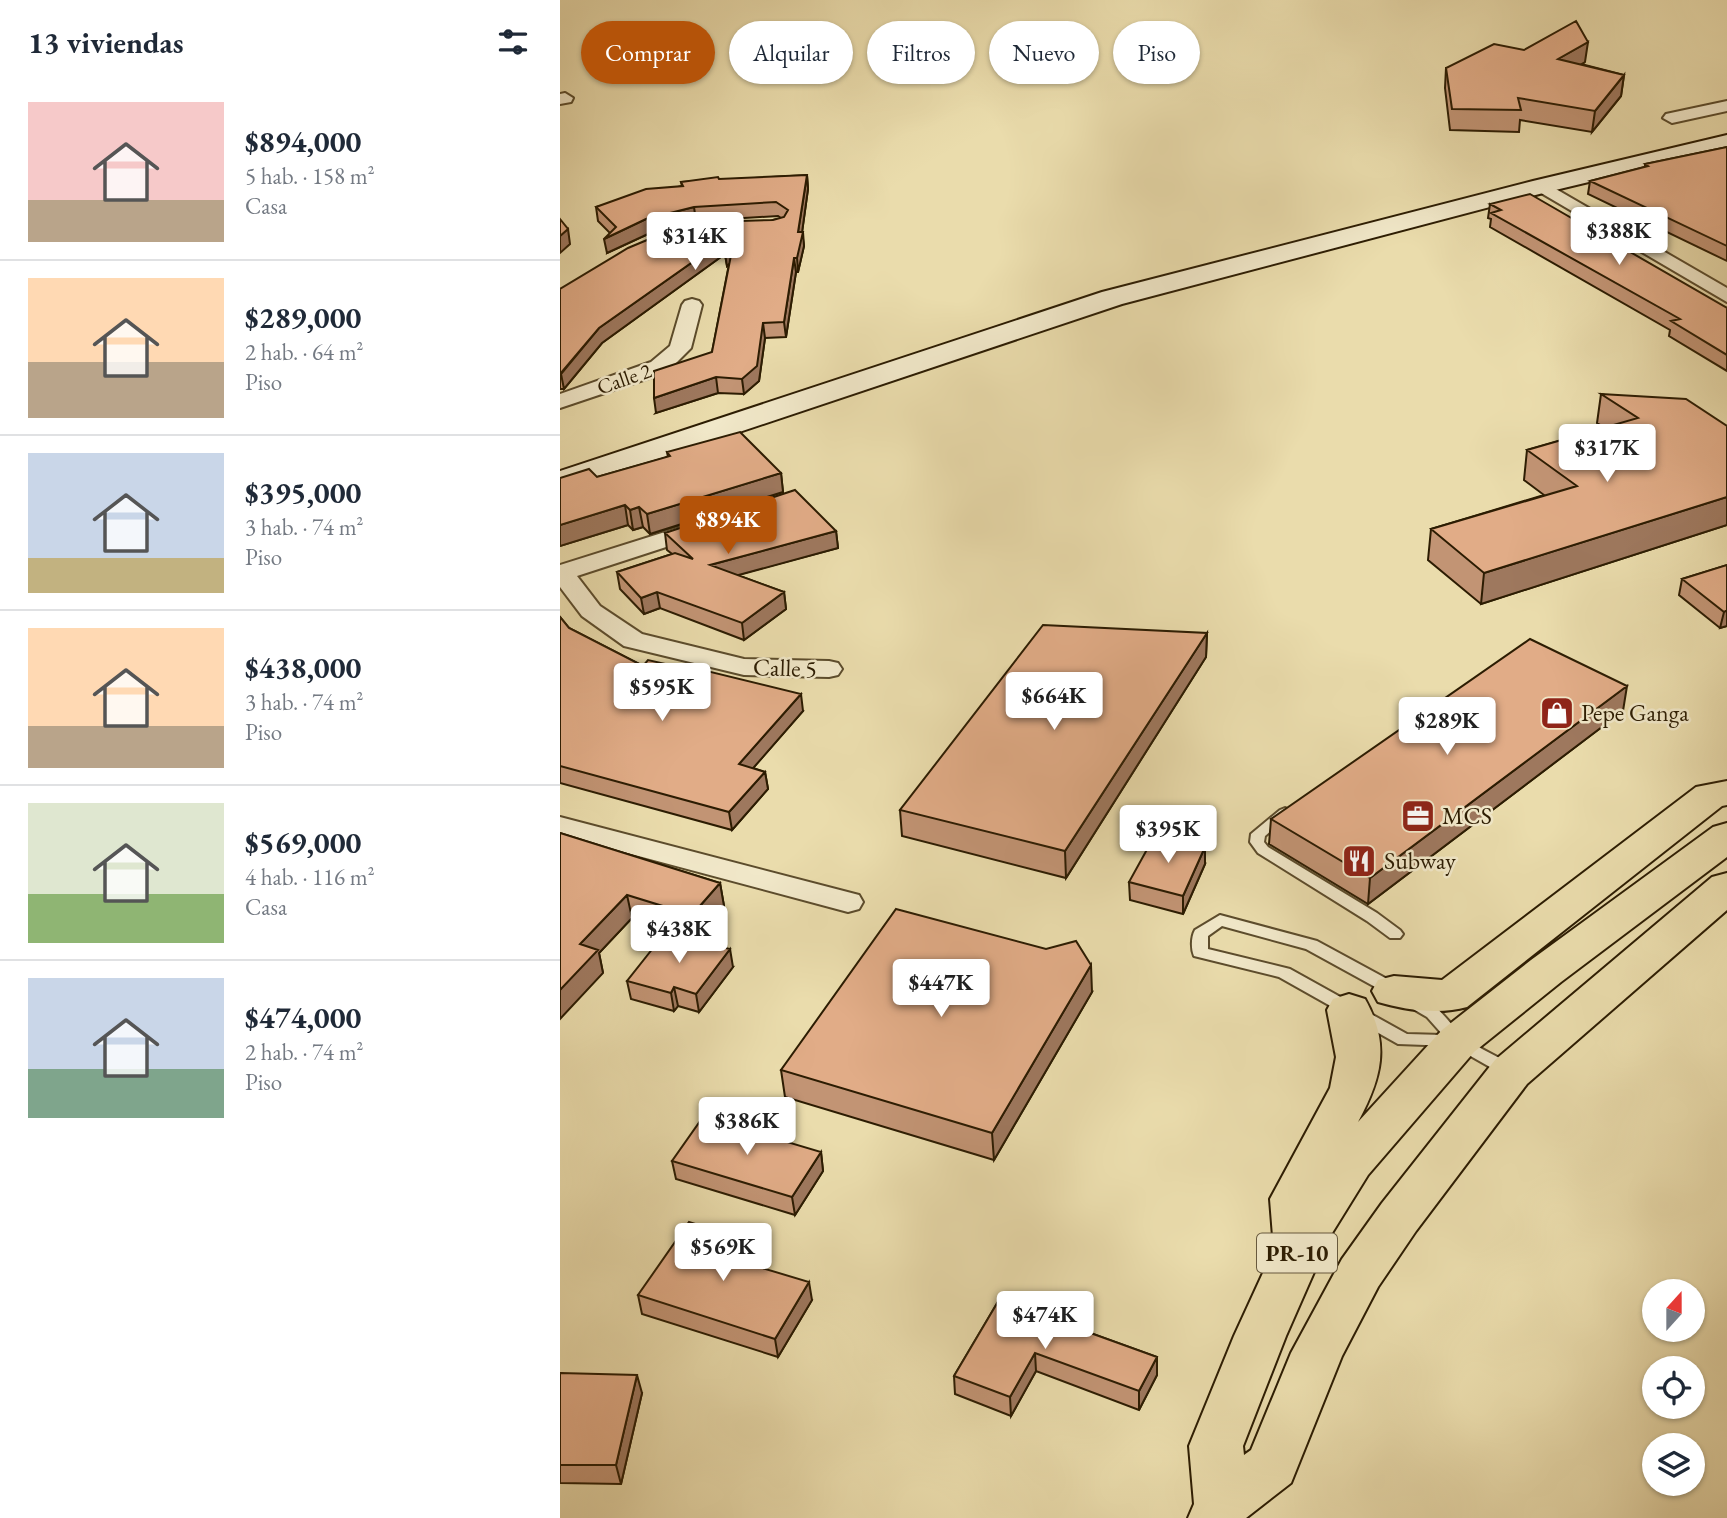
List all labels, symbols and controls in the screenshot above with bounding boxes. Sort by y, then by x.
chip: Comprar [581,21,715,84]
chip: Alquilar [729,21,853,84]
chip: Filtros [867,21,975,84]
chip: Nuevo [989,21,1099,84]
chip: Piso [1113,21,1200,84]
text: 13 viviendas [28,23,184,62]
icon: filters [494,23,532,61]
text: $894,000 [245,122,361,161]
icon: home [84,130,168,214]
text: 5 hab. · 158 m² [245,161,375,191]
text: Casa [245,191,287,221]
pin: $388K [1570,208,1668,267]
pin: $314K [646,212,744,272]
text: $388K [1587,215,1651,245]
text: $314K [663,220,727,250]
text: $289,000 [245,298,361,337]
icon: home [84,306,168,390]
text: 2 hab. · 64 m² [245,337,364,367]
street label: Calle 2 [593,357,655,400]
text: Piso [245,367,282,397]
pin: $317K [1558,424,1656,484]
text: $317K [1575,432,1639,462]
text: $395,000 [245,473,361,512]
icon: home [84,481,168,565]
pin: $894K [679,496,777,556]
text: $894K [696,504,760,534]
text: 3 hab. · 74 m² [245,512,364,542]
text: Piso [245,542,282,572]
text: $438,000 [245,648,361,687]
street label: Calle 5 [753,651,817,684]
icon: home [84,656,168,740]
pin: $595K [613,664,711,723]
text: $595K [630,671,694,701]
pin: $664K [1005,672,1103,732]
text: $664K [1022,680,1086,710]
text: 3 hab. · 74 m² [245,687,364,717]
shop icon: Pepe Ganga [1538,694,1576,732]
place label: Pepe Ganga [1581,697,1689,728]
pin: $289K [1398,698,1496,757]
text: $289K [1415,705,1479,735]
text: Piso [245,717,282,747]
office icon: MCS [1399,797,1437,835]
place label: MCS [1442,800,1492,831]
pin: $395K [1119,806,1217,865]
text: $395K [1136,813,1200,843]
text: $569,000 [245,823,361,862]
icon: home [84,831,168,915]
restaurant icon: Subway [1340,842,1378,880]
place label: Subway [1384,845,1456,876]
text: 4 hab. · 116 m² [245,862,375,892]
text: Casa [245,892,287,922]
pin: $438K [630,906,728,965]
text: $438K [647,913,711,943]
pin: $447K [892,960,990,1019]
text: $447K [909,967,973,997]
text: $474,000 [245,998,361,1037]
icon: home [84,1006,168,1090]
text: 2 hab. · 74 m² [245,1037,364,1067]
text: Piso [245,1067,282,1097]
pin: $386K [698,1098,796,1157]
text: $386K [715,1105,779,1135]
pin: $569K [674,1224,772,1283]
text: $569K [691,1231,755,1261]
road number: PR-10 [1257,1234,1337,1272]
north arrow [1642,1279,1704,1342]
map controls [1642,1279,1705,1496]
pin: $474K [996,1292,1094,1351]
text: $474K [1013,1299,1077,1329]
button: locate [1642,1356,1705,1419]
button: layers [1642,1433,1705,1496]

